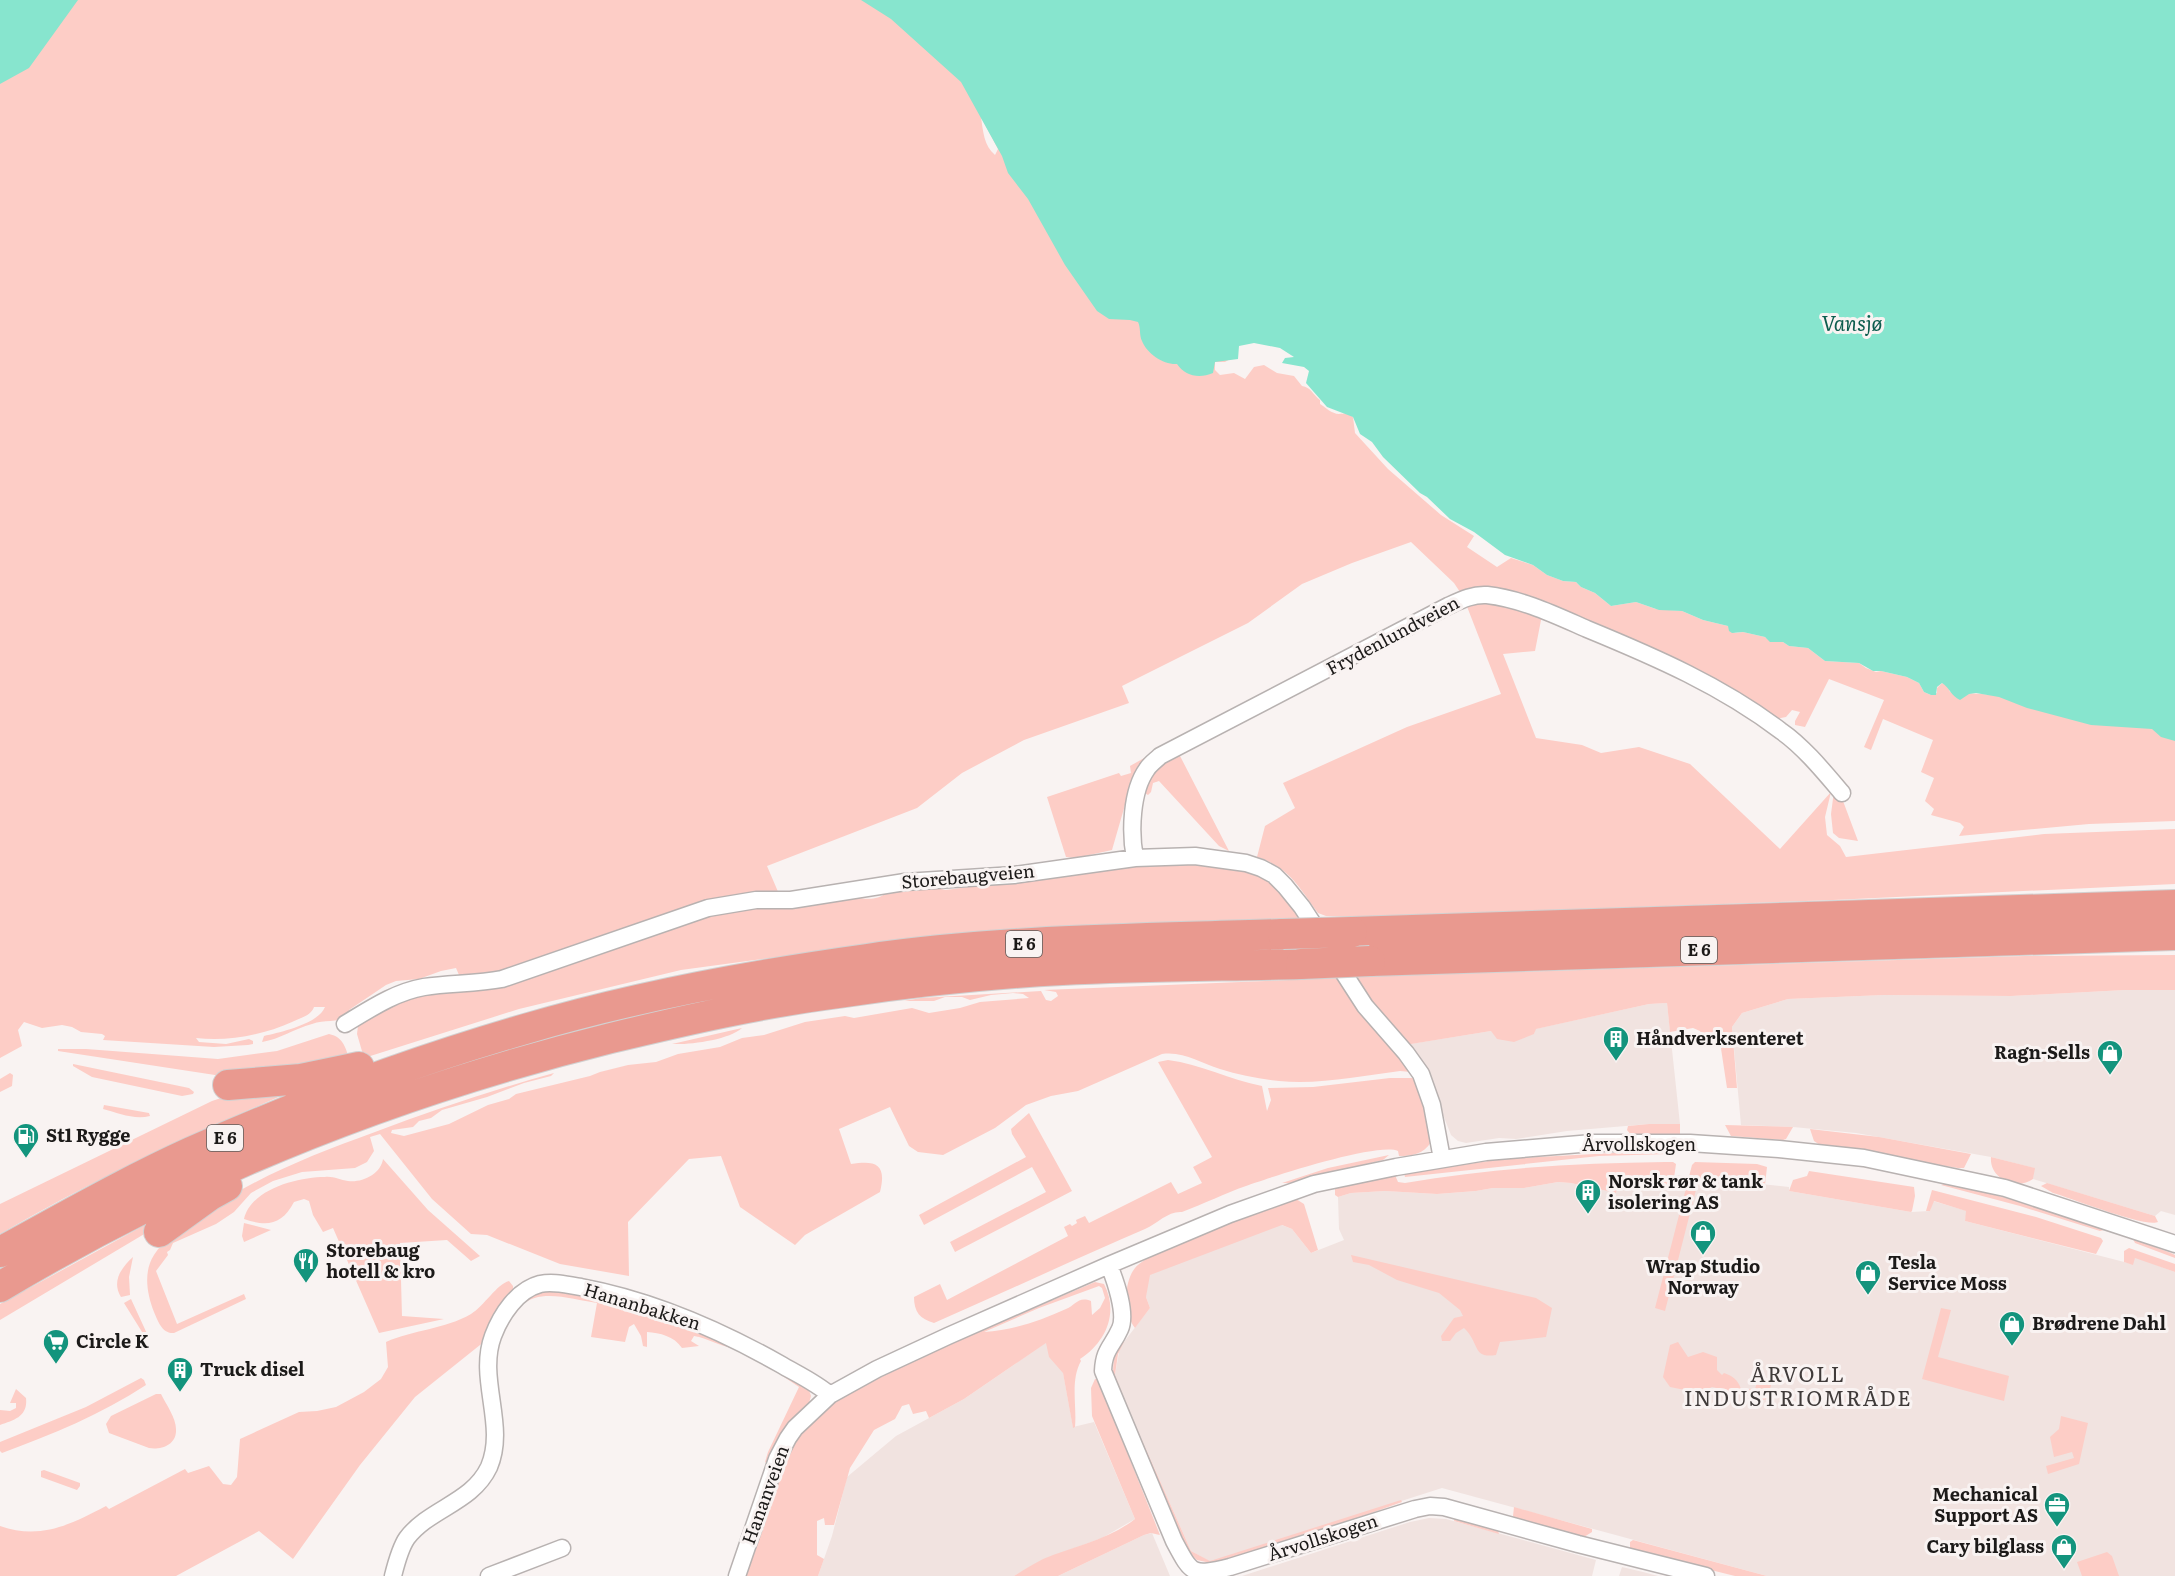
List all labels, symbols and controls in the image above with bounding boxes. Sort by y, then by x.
water label: Vansjø [1822,307,1883,337]
street label: Frydenlundveien [1321,588,1464,681]
street label: Storebaugveien [900,856,1036,895]
road number: E 6 [1006,931,1042,957]
road number: E 6 [1681,937,1717,963]
building icon: Håndverksenteret [1601,1024,1631,1062]
place label: Håndverksenteret [1636,1024,1804,1051]
place label: Ragn-Sells [1994,1038,2090,1065]
shop icon: Ragn-Sells [2095,1038,2125,1076]
fuel station icon: St1 Rygge [11,1121,41,1159]
place label: St1 Rygge [46,1121,130,1148]
road number: E 6 [207,1125,243,1151]
street label: Årvollskogen [1582,1130,1696,1157]
place label: Norsk rør & tank isolering AS [1608,1167,1764,1215]
building icon: Norsk rør & tank isolering AS [1573,1177,1603,1215]
shop icon: Wrap Studio Norway [1688,1218,1718,1256]
place label: Storebaug hotell & kro [326,1236,435,1284]
restaurant icon: Storebaug hotell & kro [291,1246,321,1284]
place label: Tesla Service Moss [1888,1248,2007,1296]
place label: Wrap Studio Norway [1646,1252,1760,1300]
shop icon: Tesla Service Moss [1853,1258,1883,1296]
street label: Hananbakken [581,1275,704,1336]
shop icon: Brødrene Dahl [1997,1309,2027,1347]
place label: Brødrene Dahl [2032,1309,2166,1336]
supermarket icon: Circle K [41,1327,71,1365]
place label: Circle K [76,1327,149,1354]
building icon: Truck disel [165,1355,195,1393]
place label: Truck disel [200,1355,305,1382]
district label: ÅRVOLL INDUSTRIOMRÅDE [1684,1357,1912,1412]
street label: Hananveien [734,1441,795,1548]
place label: Mechanical Support AS [1932,1480,2038,1528]
office icon: Mechanical Support AS [2042,1490,2072,1528]
street label: Årvollskogen [1264,1506,1381,1567]
place label: Cary bilglass [1926,1532,2044,1559]
shop icon: Cary bilglass [2049,1532,2079,1570]

